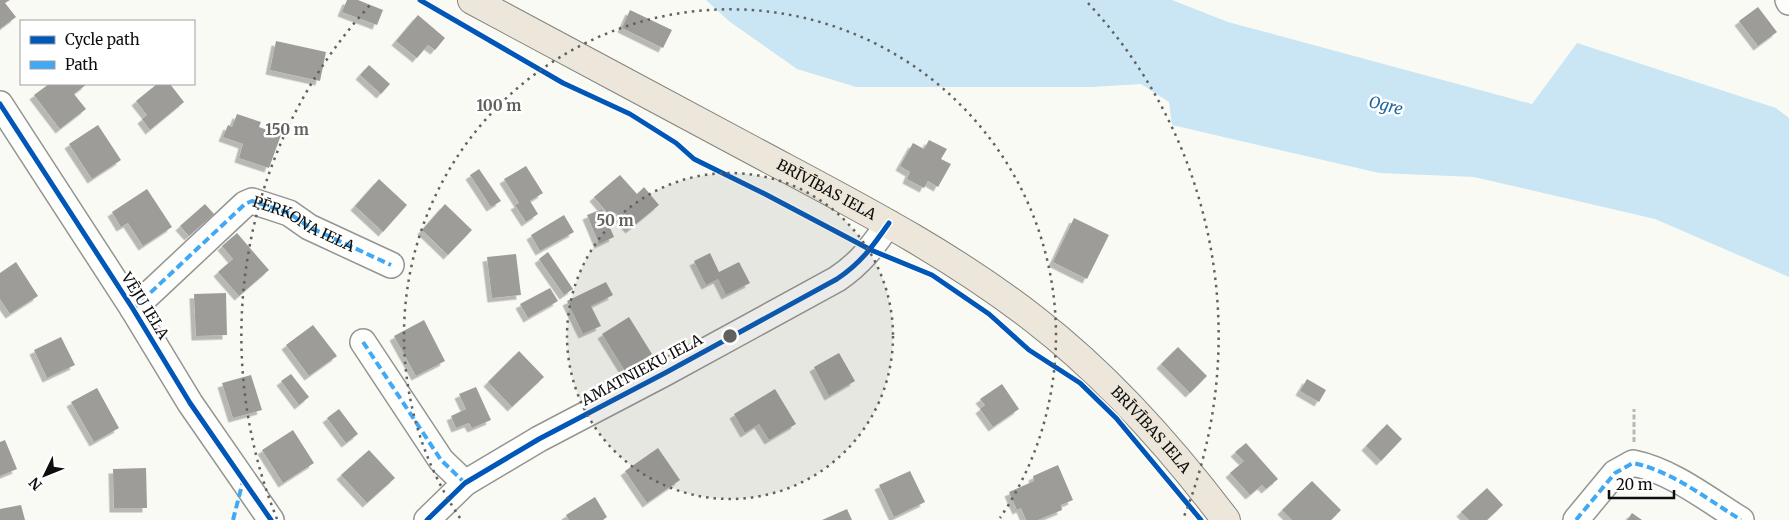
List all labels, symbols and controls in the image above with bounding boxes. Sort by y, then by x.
legend [20,20,195,85]
text: Cycle path [65,30,140,49]
text: Path [65,55,98,74]
water label: Ogre [1367,91,1405,119]
text: 100 m [477,96,521,115]
text: 150 m [265,120,309,139]
street label: BRĪVĪBAS IELA [774,155,880,224]
street label: PĒRKONA IELA [250,192,358,256]
text: 50 m [596,211,634,230]
street label: VĒJU IELA [117,268,174,343]
centre of rings [721,327,739,345]
street label: AMATNIEKU IELA [577,329,706,410]
street label: BRĪVĪBAS IELA [1107,382,1195,477]
north arrow [20,450,70,500]
scale bar [1609,468,1674,500]
text: N [25,474,46,494]
text: 20 m [1616,475,1653,494]

